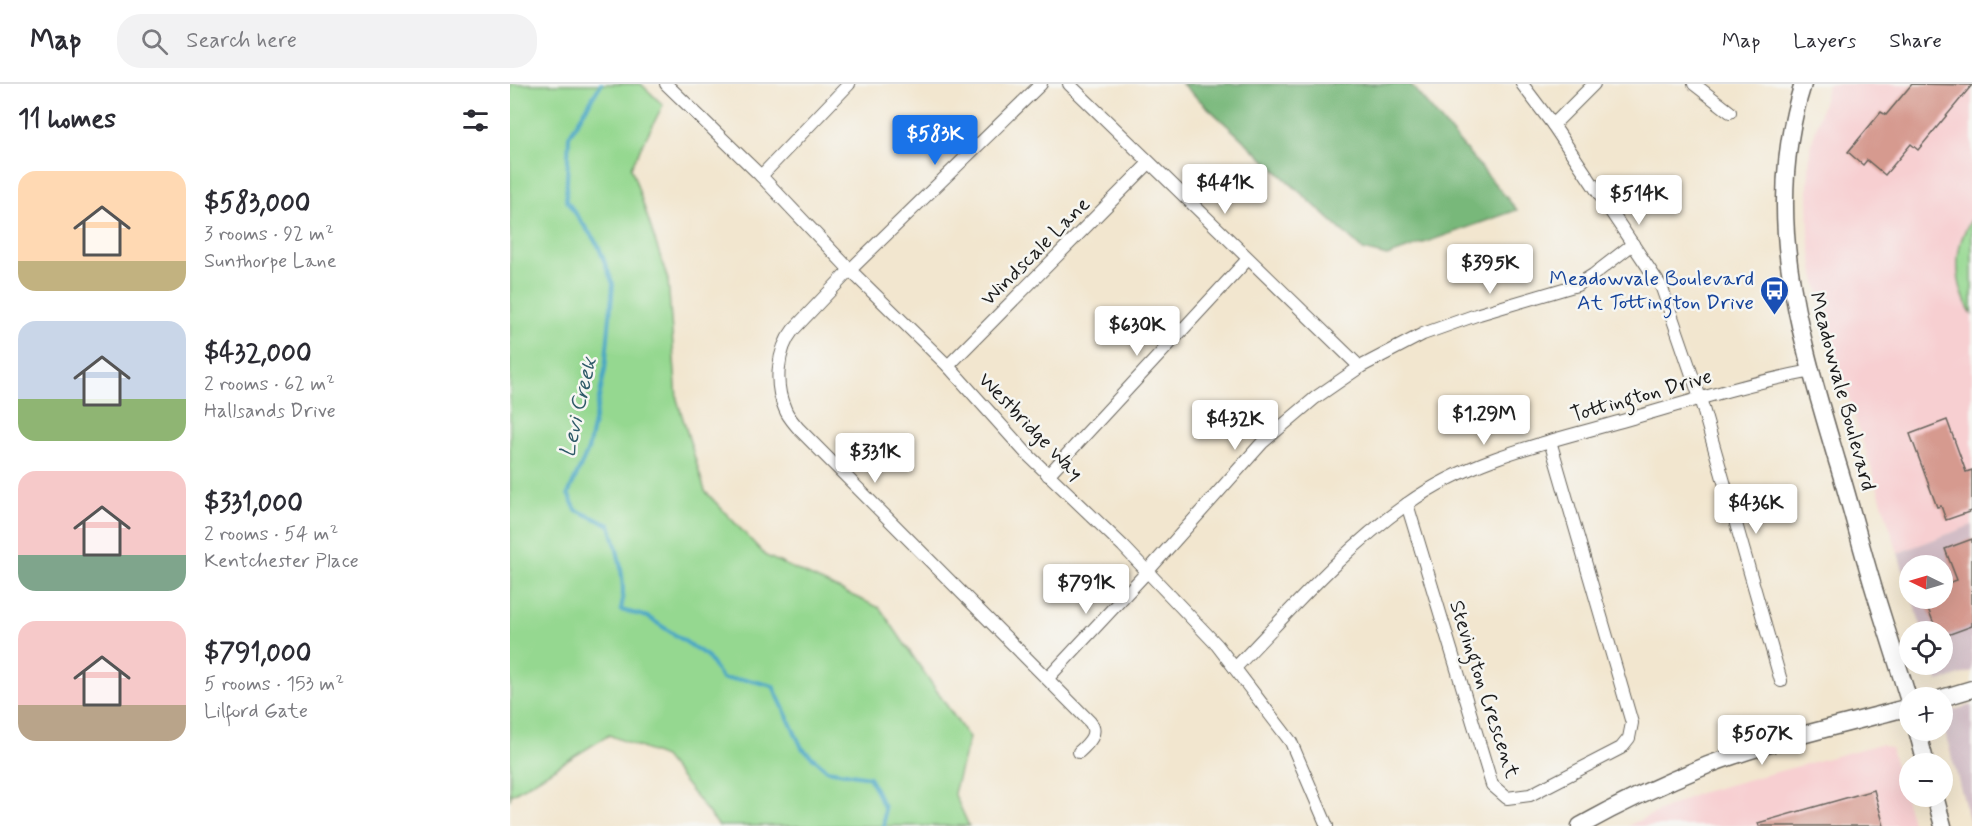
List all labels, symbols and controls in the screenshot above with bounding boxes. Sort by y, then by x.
search box [117,14,537,68]
text: Map [30,23,81,60]
icon: search [138,25,171,58]
text: Search here [186,27,297,55]
text: Map [1722,27,1760,55]
text: Layers [1793,27,1856,55]
text: Share [1889,27,1942,55]
text: 11 homes [18,103,116,137]
icon: filters [459,104,492,137]
pin: $583K [893,115,977,166]
text: $583K [907,121,964,148]
pin: $441K [1183,164,1267,215]
text: $441K [1196,170,1254,197]
pin: $514K [1597,175,1681,226]
text: $514K [1610,181,1668,208]
text: $583,000 [204,187,310,221]
street label: Windscale Lane [975,191,1096,312]
icon: home [66,195,138,267]
text: 3 rooms · 92 m² [204,221,334,248]
pin: $395K [1448,244,1532,295]
text: Sunthorpe Lane [204,248,337,275]
text: $395K [1461,250,1519,277]
place label: Meadowvale Boulevard At Tottington Drive [1549,265,1754,319]
bus stop icon: Meadowvale Boulevard At Tottington Drive [1759,274,1791,316]
street label: Meadowvale Boulevard [1802,289,1882,494]
pin: $630K [1095,306,1179,357]
text: $630K [1109,312,1165,339]
text: $432,000 [204,337,312,371]
icon: home [66,345,138,417]
water label: Levi Creek [554,353,604,460]
street label: Tottington Drive [1567,362,1716,431]
street label: Westbridge Way [972,367,1089,487]
text: 2 rooms · 62 m² [204,371,335,398]
pin: $1.29M [1435,395,1533,446]
text: Hallsands Drive [204,398,336,425]
pin: $432K [1193,400,1277,451]
text: $1.29M [1452,401,1516,428]
text: $432K [1206,406,1264,433]
pin: $331K [833,433,917,484]
text: $331K [849,439,901,466]
pin: $436K [1714,484,1798,535]
text: $331,000 [204,487,303,521]
text: $436K [1728,490,1784,517]
icon: home [66,495,138,567]
text: 2 rooms · 54 m² [204,521,338,548]
text: Kentchester Place [204,548,359,575]
north arrow [1899,555,1953,609]
map controls [1899,555,1953,807]
pin: $791K [1044,564,1128,615]
text: $791K [1057,570,1115,597]
street label: Stevington Crescent [1440,597,1526,783]
button: locate [1899,621,1953,675]
text: $791,000 [204,637,311,671]
icon: home [66,645,138,717]
text: 5 rooms · 153 m² [204,671,344,698]
button: + [1899,687,1953,741]
text: Lilford Gate [204,698,308,725]
pin: $507K [1720,715,1804,766]
text: $507K [1732,721,1792,748]
button: − [1899,753,1953,807]

